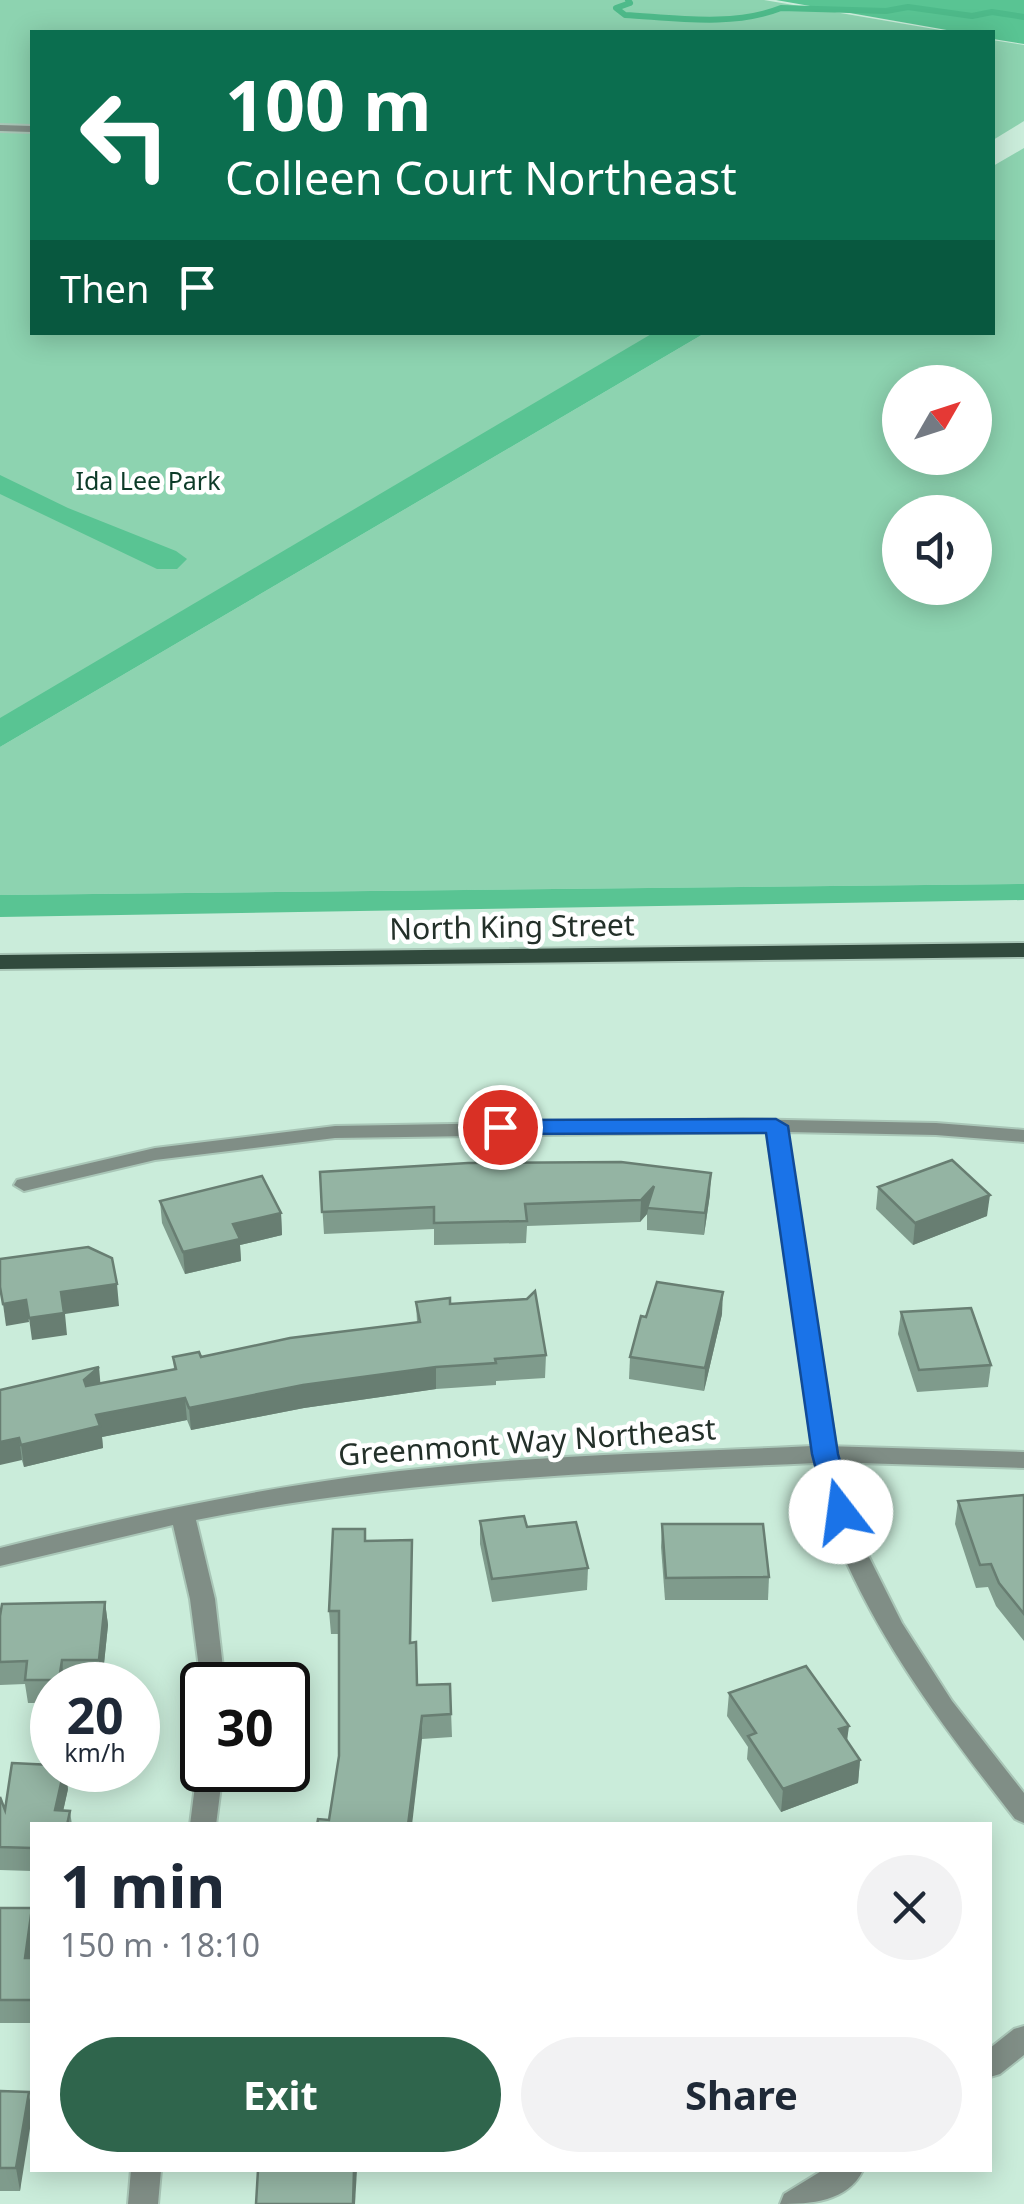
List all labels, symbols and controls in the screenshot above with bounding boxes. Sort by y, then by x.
text: 100 m [225,56,432,152]
icon: left [60,70,190,200]
text: Colleen Court Northeast [225,147,737,208]
icon: arrive [170,260,225,315]
text: Then [60,262,150,314]
north arrow [882,365,992,475]
map controls [882,365,992,605]
park label: Ida Lee Park [75,463,221,497]
button: sound [882,495,992,605]
street label: North King Street [389,903,635,949]
pin [458,1085,543,1170]
icon: arrive [473,1100,528,1155]
street label: Greenmont Way Northeast [337,1407,717,1475]
position arrow [789,1460,893,1564]
speed limit sign: 30 [180,1662,310,1792]
text: 20 [66,1681,124,1749]
text: km/h [64,1735,126,1769]
text: 1 min [60,1844,225,1926]
button: close [857,1855,962,1960]
text: 150 m · 18:10 [60,1923,260,1966]
button: Exit [60,2037,501,2152]
button: Share [521,2037,962,2152]

